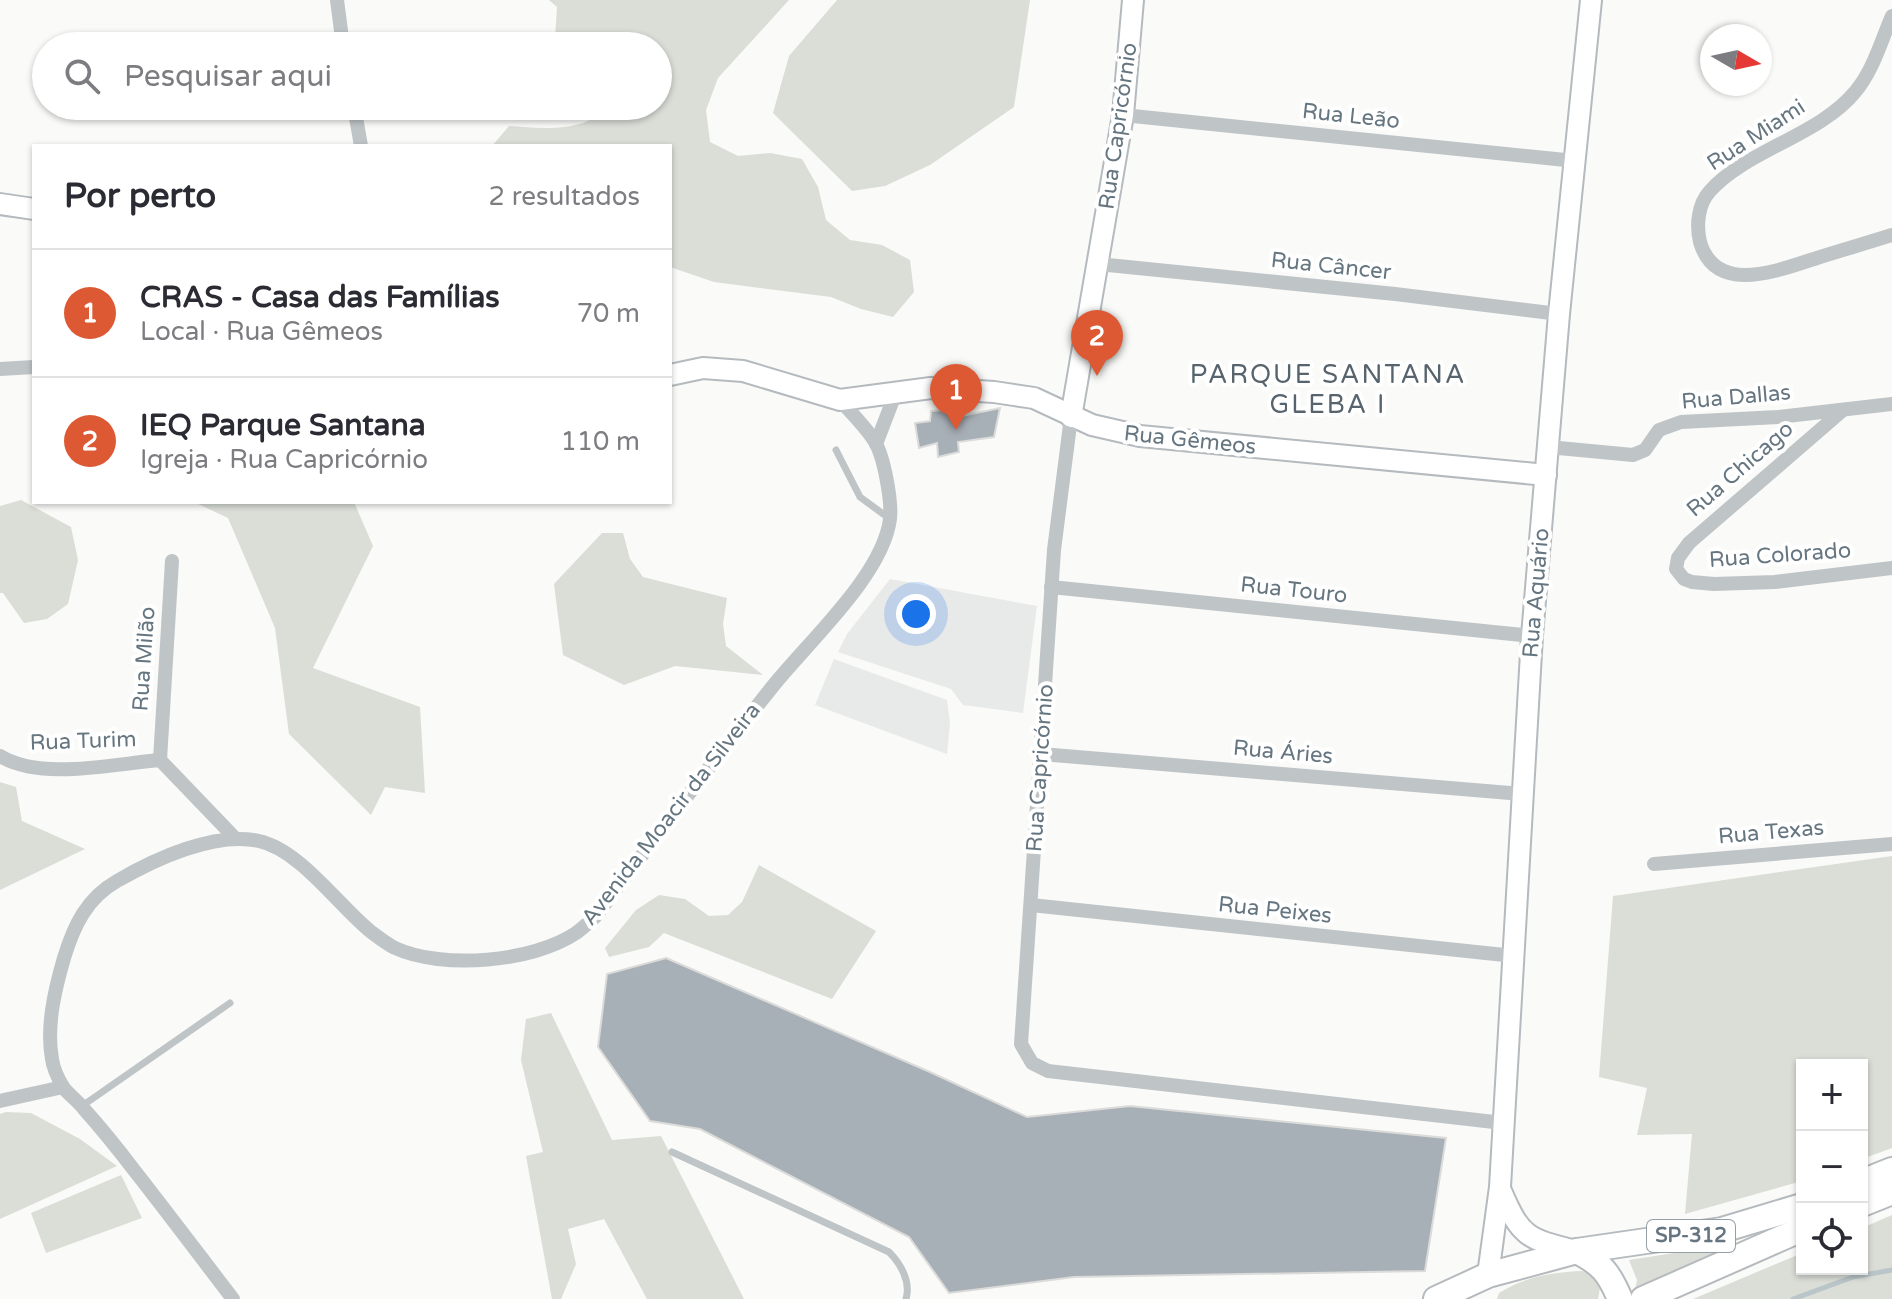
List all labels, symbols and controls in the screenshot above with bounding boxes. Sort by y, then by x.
north arrow [1700,24,1772,96]
search box [32,32,672,120]
street label: Rua Capricórnio [1093,41,1143,211]
icon: search [60,54,104,98]
text: Pesquisar aqui [124,58,332,95]
street label: Rua Miami [1702,94,1810,176]
street label: Rua Leão [1301,98,1401,134]
text: Por perto [64,176,216,217]
text: 2 resultados [489,181,640,212]
street label: Rua Câncer [1270,247,1393,285]
text: CRAS - Casa das Famílias [140,279,500,316]
text: 1 [82,298,98,329]
text: 70 m [577,298,640,329]
pin: 2 [1071,310,1123,376]
text: Local · Rua Gêmeos [140,316,383,347]
district label: PARQUE SANTANA GLEBA I [1190,359,1466,420]
pin: 1 [930,364,982,430]
street label: Rua Dallas [1680,379,1792,415]
text: IEQ Parque Santana [140,407,426,444]
street label: Rua Chicago [1681,416,1799,522]
street label: Rua Gêmeos [1123,420,1257,460]
text: 2 [82,426,98,457]
text: 110 m [560,426,640,457]
text: Igreja · Rua Capricórnio [140,444,428,475]
street label: Rua Aquário [1517,527,1555,659]
street label: Rua Colorado [1708,537,1852,573]
street label: Rua Touro [1239,571,1349,609]
your location [896,594,936,634]
street label: Rua Milão [127,606,161,712]
street label: Rua Capricórnio [1021,683,1059,853]
street label: Avenida Moacir da Silveira [576,698,766,930]
street label: Rua Turim [29,726,137,756]
street label: Rua Áries [1232,734,1334,769]
street label: Rua Texas [1717,814,1825,850]
street label: Rua Peixes [1217,891,1333,929]
map controls [1796,1059,1868,1275]
button: + [1796,1059,1868,1131]
button: − [1796,1131,1868,1203]
button: locate [1796,1203,1868,1275]
road number: SP-312 [1647,1220,1735,1252]

